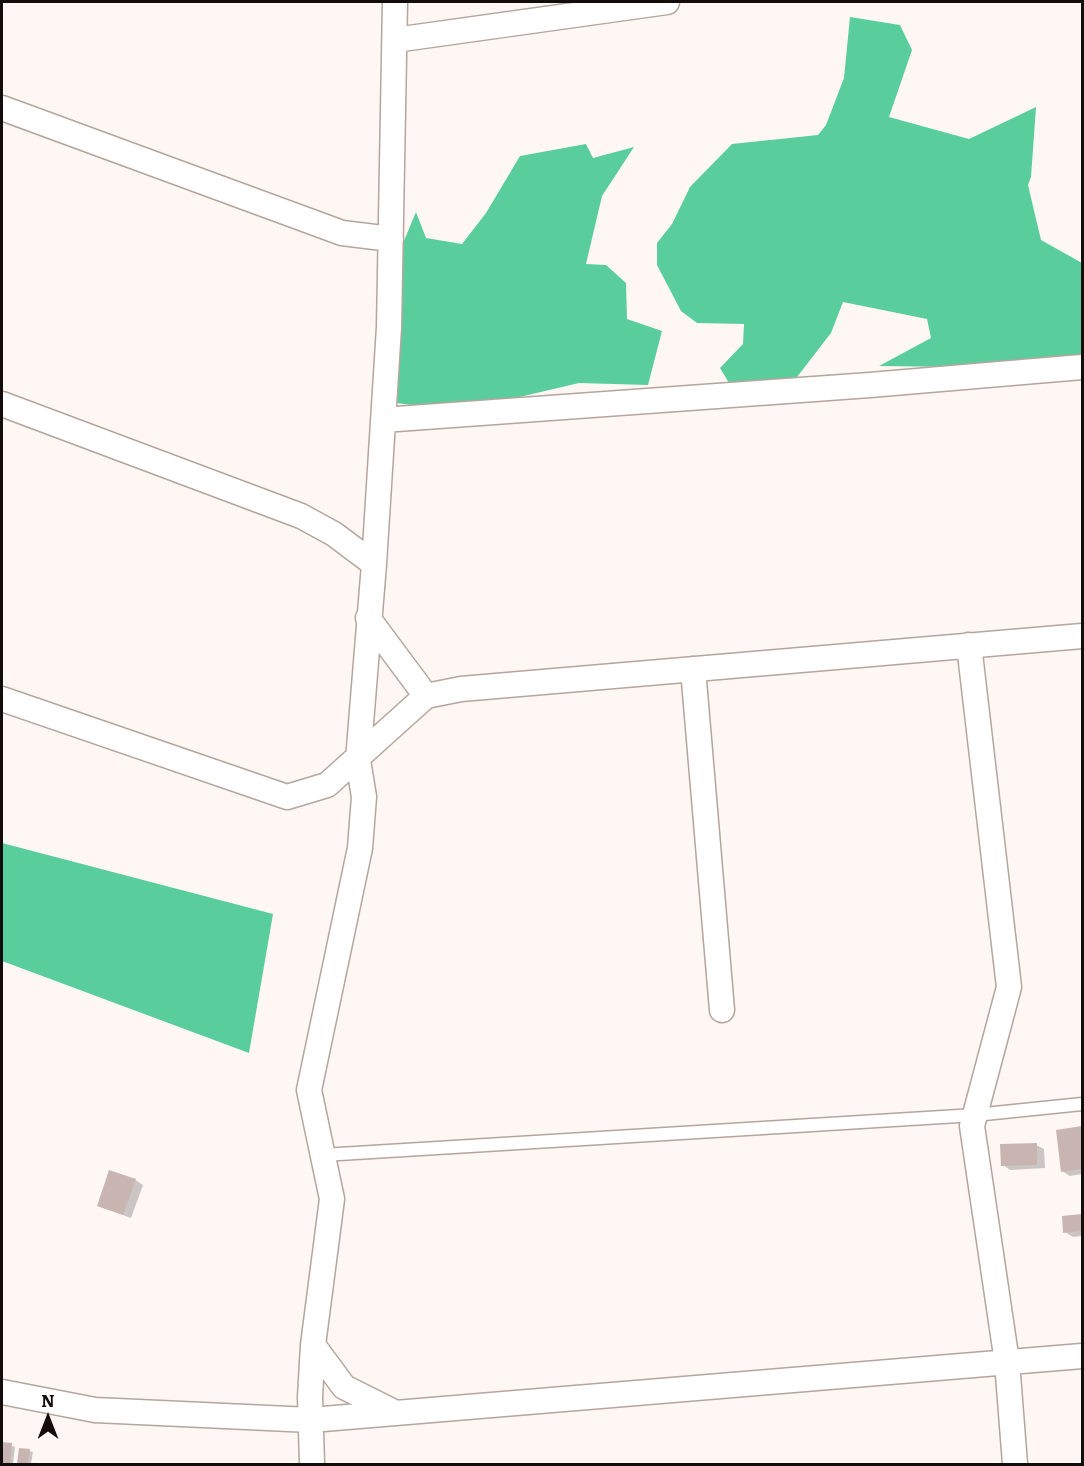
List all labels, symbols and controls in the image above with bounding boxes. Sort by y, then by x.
north arrow [18,1388,78,1448]
text: N [41,1388,55,1412]

